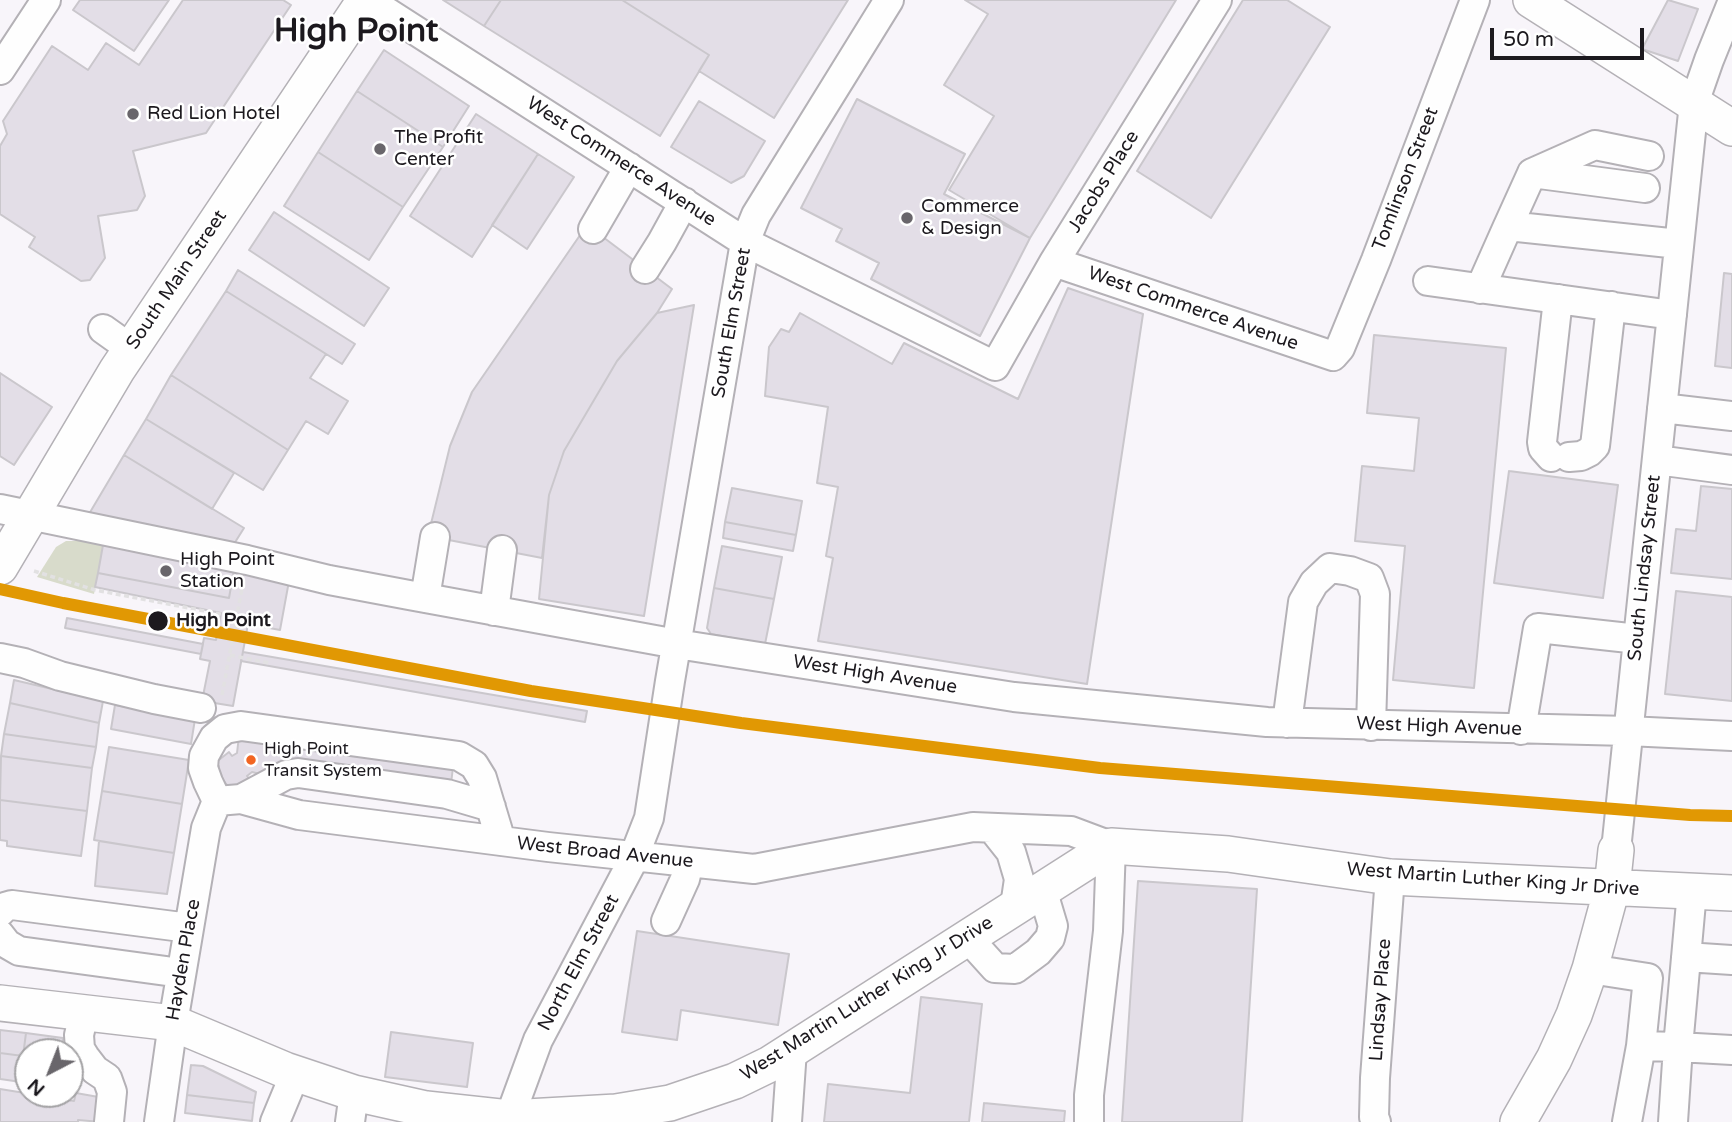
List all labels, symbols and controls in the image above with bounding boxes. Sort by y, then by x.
district label: High Point [274,12,438,52]
scale bar [1494,14,1648,58]
text: 50 m [1503,27,1554,52]
street label: West Commerce Avenue [522,92,720,232]
place label: Red Lion Hotel [147,103,280,125]
street label: Tomlinson Street [1368,104,1444,254]
marker: Red Lion Hotel [125,106,141,122]
place label: The Profit Center [394,127,483,171]
street label: Jacobs Place [1064,127,1144,237]
marker: The Profit Center [372,141,388,157]
place label: Commerce & Design [921,196,1019,240]
street label: South Main Street [122,206,232,354]
marker: Commerce & Design [899,210,915,226]
street label: South Elm Street [708,246,756,400]
street label: West Commerce Avenue [1085,262,1301,356]
street label: South Lindsay Street [1624,474,1666,662]
place label: High Point Station [180,549,275,593]
marker: High Point Station [158,563,174,579]
marker: High Point [146,609,170,633]
place label: High Point [176,610,271,632]
street label: West High Avenue [791,651,959,699]
street label: West High Avenue [1356,713,1522,741]
place label: High Point Transit System [264,740,382,780]
marker: High Point Transit System [244,753,258,767]
street label: West Broad Avenue [516,832,694,874]
street label: West Martin Luther King Jr Drive [1346,858,1640,902]
street label: North Elm Street [533,891,625,1035]
street label: Hayden Place [162,897,206,1023]
street label: West Martin Luther King Jr Drive [737,912,997,1086]
street label: Lindsay Place [1365,938,1397,1062]
north arrow [14,1038,84,1108]
text: N [23,1074,49,1100]

